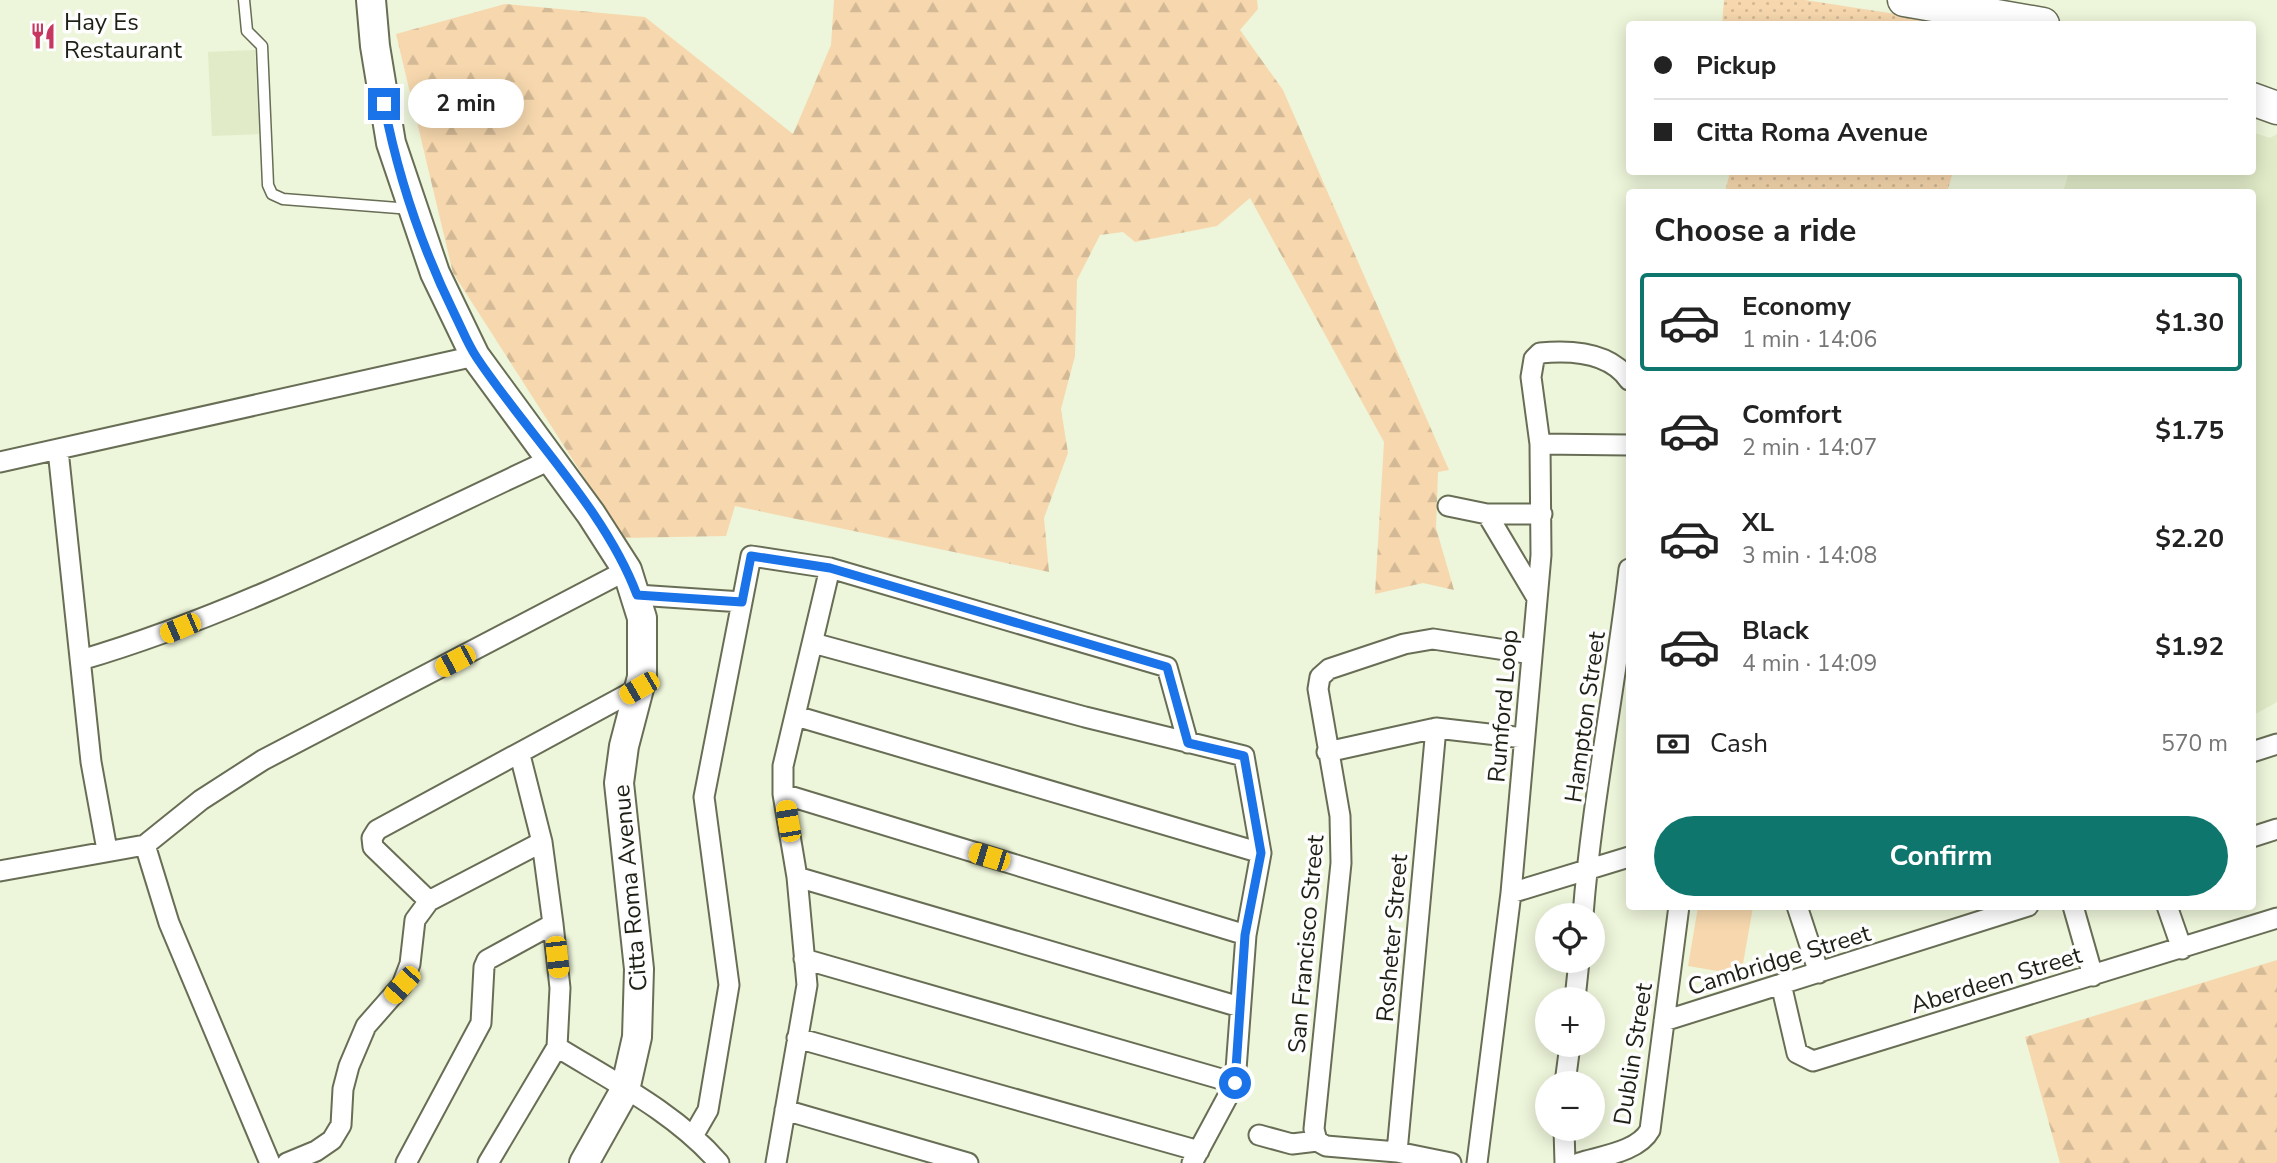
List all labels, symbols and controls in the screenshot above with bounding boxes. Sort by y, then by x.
place label: Hay Es Restaurant [64,6,182,66]
restaurant icon: Hay Es Restaurant [28,21,58,51]
text: Pickup [1696,48,1776,83]
callout: 2 min [408,80,524,128]
route end [368,88,400,120]
text: 2 min [436,88,496,119]
text: Citta Roma Avenue [1696,115,1928,150]
text: Choose a ride [1654,209,1856,252]
text: Economy [1742,289,1851,324]
icon: car [1658,291,1721,354]
text: $1.30 [2155,305,2224,340]
text: 1 min · 14:06 [1742,324,1877,355]
text: Comfort [1742,397,1842,432]
icon: car [1658,399,1721,462]
text: $1.75 [2155,413,2224,448]
text: 2 min · 14:07 [1742,432,1877,463]
text: XL [1742,505,1774,540]
icon: car [1658,507,1721,570]
text: $2.20 [2155,521,2224,556]
text: 3 min · 14:08 [1742,540,1877,571]
car [157,610,204,646]
text: Black [1742,613,1809,648]
icon: car [1658,615,1721,678]
street label: Rumford Loop [1480,628,1526,784]
street label: Hampton Street [1557,629,1613,805]
text: $1.92 [2155,629,2224,664]
car [432,642,479,680]
text: 4 min · 14:09 [1742,648,1877,679]
car [616,668,663,708]
icon: cash [1654,725,1692,763]
text: Cash [1710,726,1768,761]
text: 570 m [2161,728,2228,759]
street label: Citta Roma Avenue [605,783,655,993]
car [775,798,802,844]
button: Confirm [1654,816,2228,896]
street label: San Francisco Street [1281,833,1332,1055]
car [966,841,1013,873]
street label: Rosheter Street [1369,852,1415,1023]
map controls [1535,903,1605,1141]
button: locate [1535,903,1605,973]
street label: Cambridge Street [1684,917,1875,1003]
car [545,935,570,979]
street label: Aberdeen Street [1906,939,2086,1021]
car [381,962,424,1008]
street label: Dublin Street [1606,980,1660,1127]
button: + [1535,987,1605,1057]
route start [1219,1067,1251,1099]
button: − [1535,1071,1605,1141]

